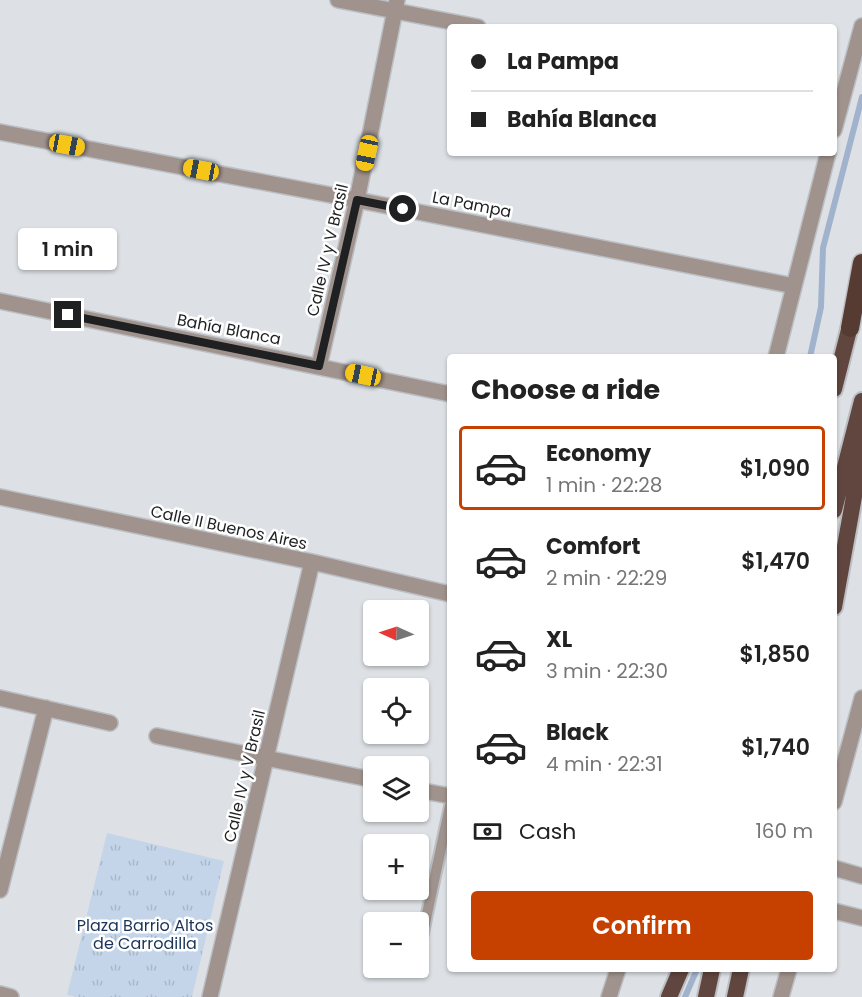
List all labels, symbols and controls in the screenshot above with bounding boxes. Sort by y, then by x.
text: La Pampa [507,46,619,77]
text: Bahía Blanca [507,104,657,135]
car [48,133,86,157]
car [354,134,380,172]
car [182,158,220,182]
street label: Calle IV y V Brasil [301,182,354,319]
street label: La Pampa [430,186,513,223]
route start [389,195,416,222]
callout: 1 min [19,228,118,270]
text: 1 min [42,235,93,263]
route end [54,301,81,328]
street label: Bahía Blanca [175,308,283,351]
car [344,362,382,388]
text: Choose a ride [471,371,660,408]
text: Economy [546,438,651,469]
icon: car [474,441,528,495]
text: $1,090 [740,453,810,484]
text: 1 min · 22:28 [546,471,662,499]
street label: Calle II Buenos Aires [149,500,309,555]
text: Comfort [546,531,640,562]
icon: car [474,534,528,588]
text: $1,470 [741,546,810,577]
text: 2 min · 22:29 [546,564,667,592]
north arrow [363,600,429,666]
map controls [363,600,429,978]
text: XL [546,624,572,655]
icon: car [474,627,528,681]
text: $1,850 [740,639,810,670]
text: 3 min · 22:30 [546,657,668,685]
button: locate [363,678,429,744]
street label: Calle IV y V Brasil [218,708,271,845]
text: Black [546,717,609,748]
icon: car [474,720,528,774]
text: $1,740 [741,732,810,763]
text: 4 min · 22:31 [546,750,663,778]
button: layers [363,756,429,822]
icon: cash [471,815,504,848]
text: Cash [519,816,576,847]
text: 160 m [755,817,813,845]
button: + [363,834,429,900]
button: Confirm [471,891,813,960]
button: − [363,912,429,978]
park label: Plaza Barrio Altos de Carrodilla [77,914,213,955]

